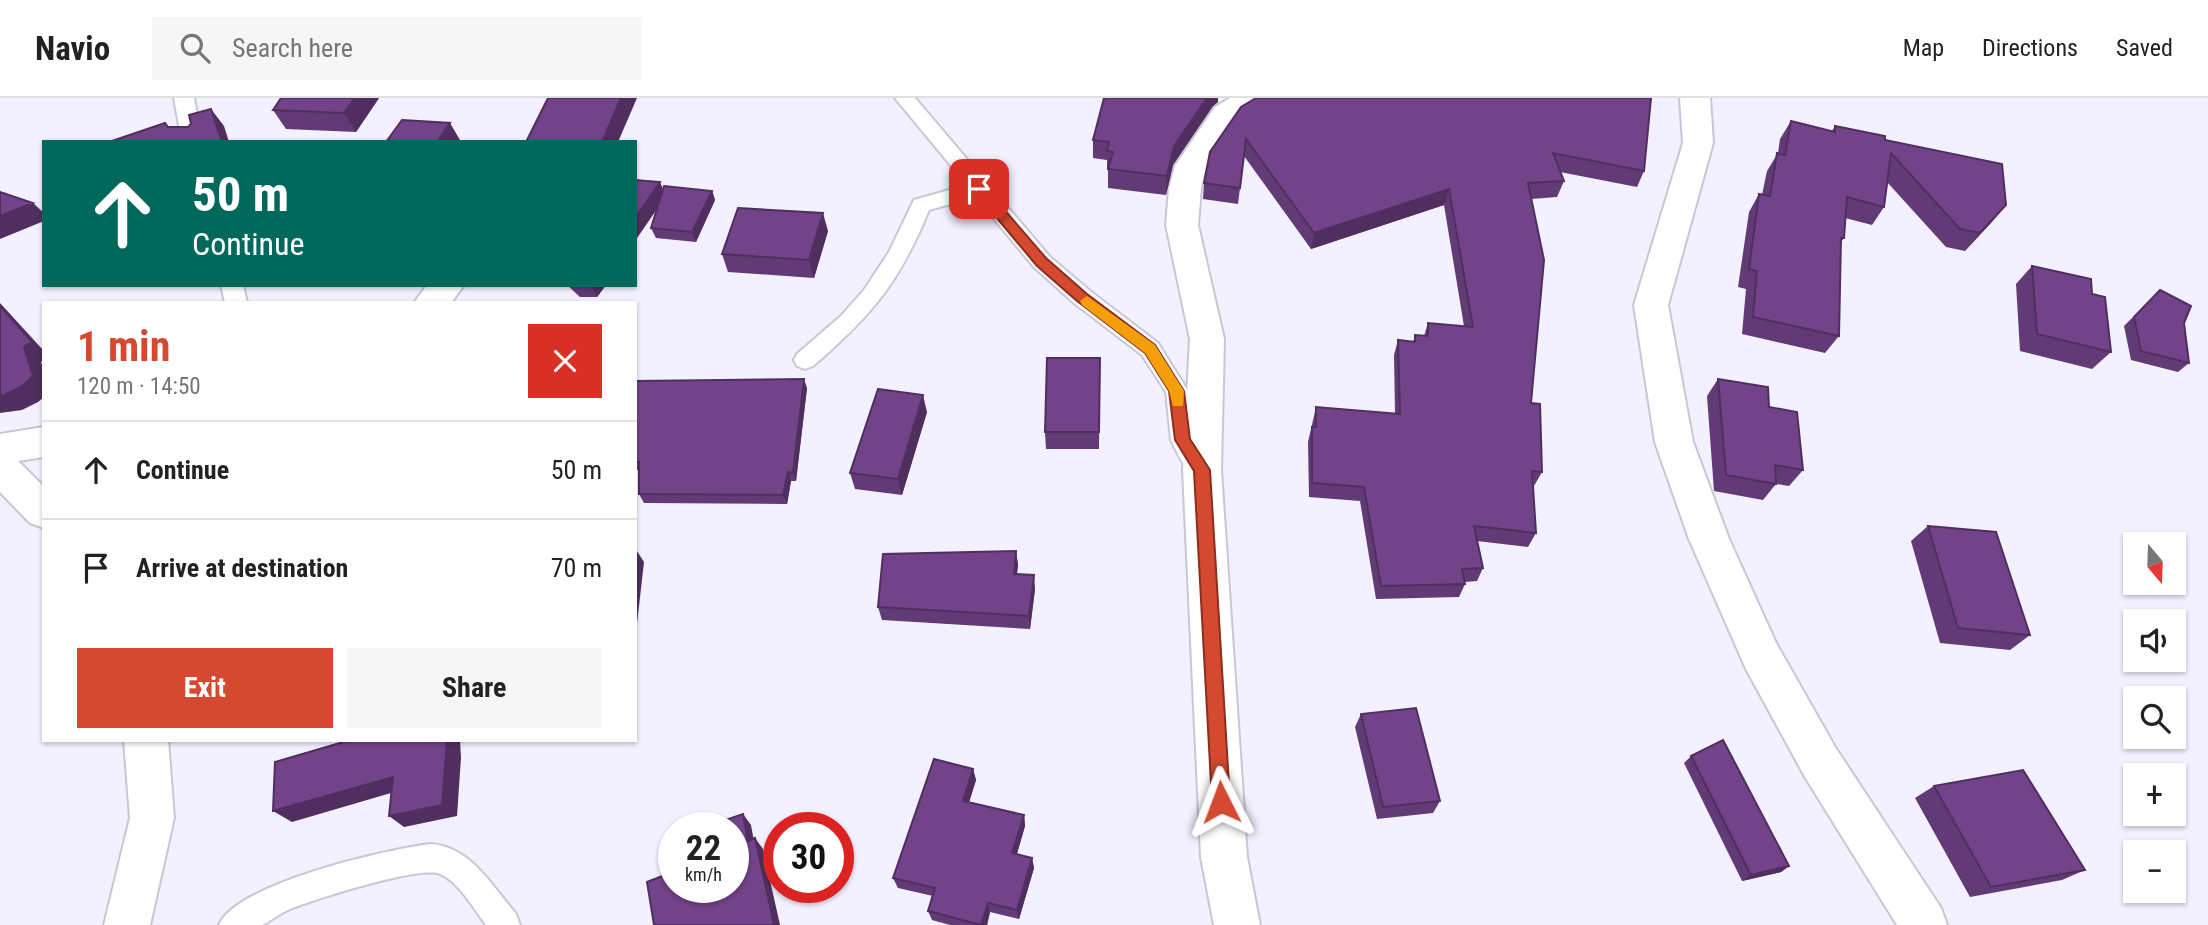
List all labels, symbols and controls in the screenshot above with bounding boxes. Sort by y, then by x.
search box [152,17,642,80]
text: Navio [35,29,110,68]
icon: search [176,29,214,67]
text: Search here [232,33,353,63]
text: Map [1903,34,1944,62]
text: Directions [1982,34,2078,62]
text: Saved [2116,34,2173,62]
pin [949,159,1009,219]
text: 50 m [192,166,289,223]
icon: ahead [77,168,168,259]
icon: arrive [960,170,998,208]
text: Continue [192,225,304,263]
text: 1 min [77,322,170,371]
button: close [528,324,602,398]
text: 120 m · 14:50 [77,373,201,400]
icon: ahead [77,451,115,489]
text: Continue [136,455,229,485]
text: 50 m [551,455,602,485]
north arrow [2123,532,2186,595]
map controls [2123,532,2186,903]
icon: arrive [77,549,115,587]
text: Arrive at destination [136,553,348,583]
text: 70 m [551,553,602,583]
button: sound [2123,609,2186,672]
button: Exit [77,648,333,728]
button: Share [347,648,602,728]
button: search [2123,686,2186,749]
button: + [2123,763,2186,826]
position arrow [1184,765,1258,839]
speed limit sign: 30 [763,812,854,903]
text: 22 [686,828,721,869]
button: − [2123,840,2186,903]
text: km/h [685,864,722,885]

